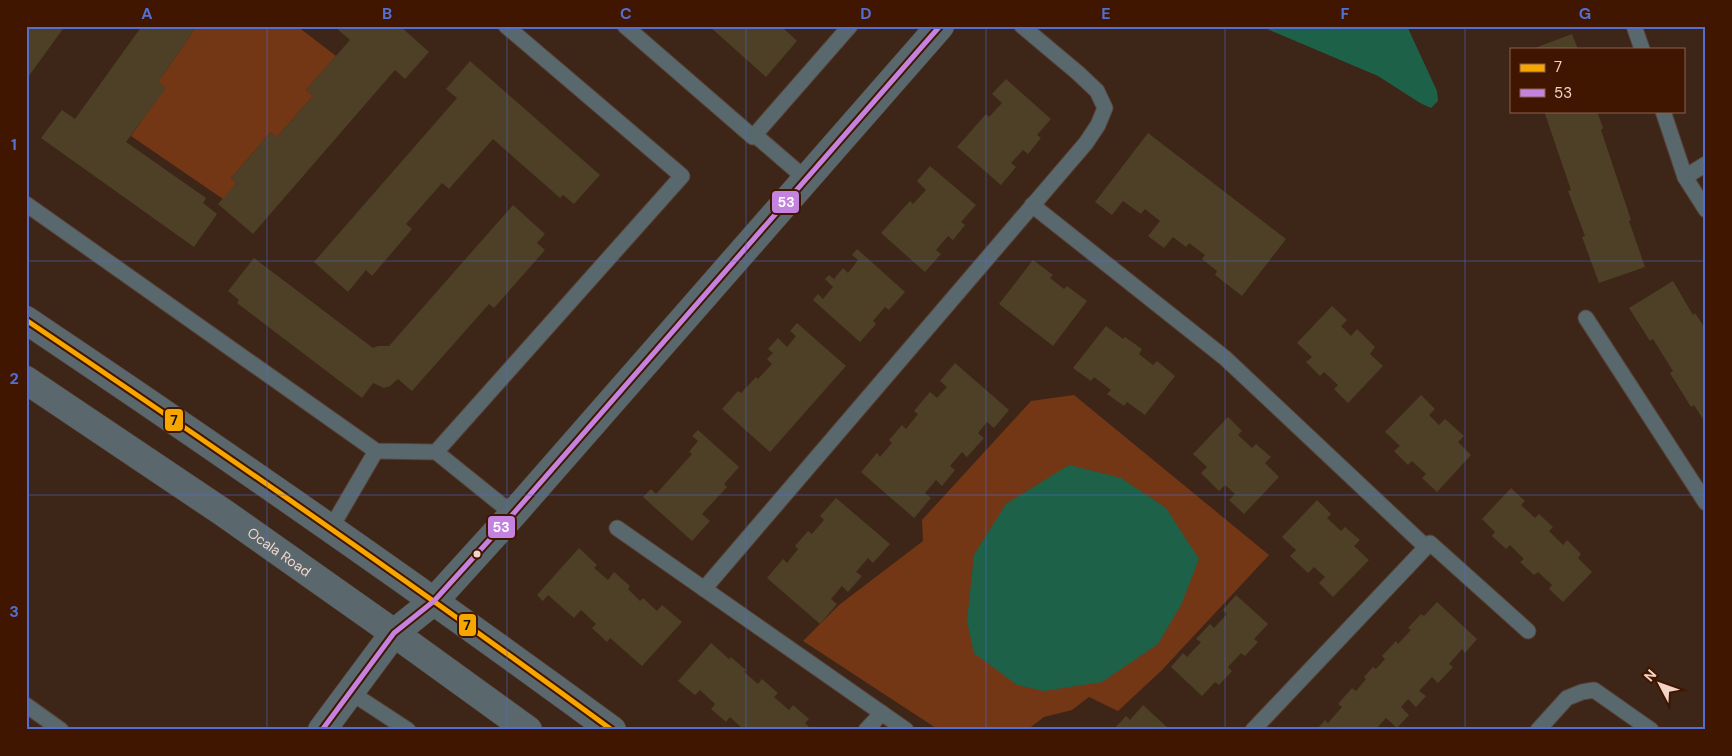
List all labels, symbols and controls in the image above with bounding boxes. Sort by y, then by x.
text: A [141,3,153,24]
text: B [382,3,392,24]
text: C [620,3,632,24]
text: D [860,3,872,24]
text: E [1101,3,1111,24]
text: F [1341,3,1350,24]
text: G [1579,3,1591,24]
legend [1510,48,1684,112]
text: 7 [1554,57,1562,77]
text: 53 [1554,83,1572,103]
text: 1 [11,134,17,155]
line badge: 53 [771,190,800,214]
text: 53 [777,193,795,211]
text: 2 [9,368,19,389]
line badge: 7 [164,408,184,432]
text: 7 [170,411,178,429]
line badge: 53 [487,515,516,539]
text: 53 [492,518,510,536]
street label: Ocala Road [244,523,314,580]
unlabelled marker [472,549,482,559]
text: 3 [9,601,19,622]
line badge: 7 [458,613,477,637]
text: 7 [463,616,471,634]
north arrow [1634,658,1684,708]
text: N [1640,666,1660,685]

